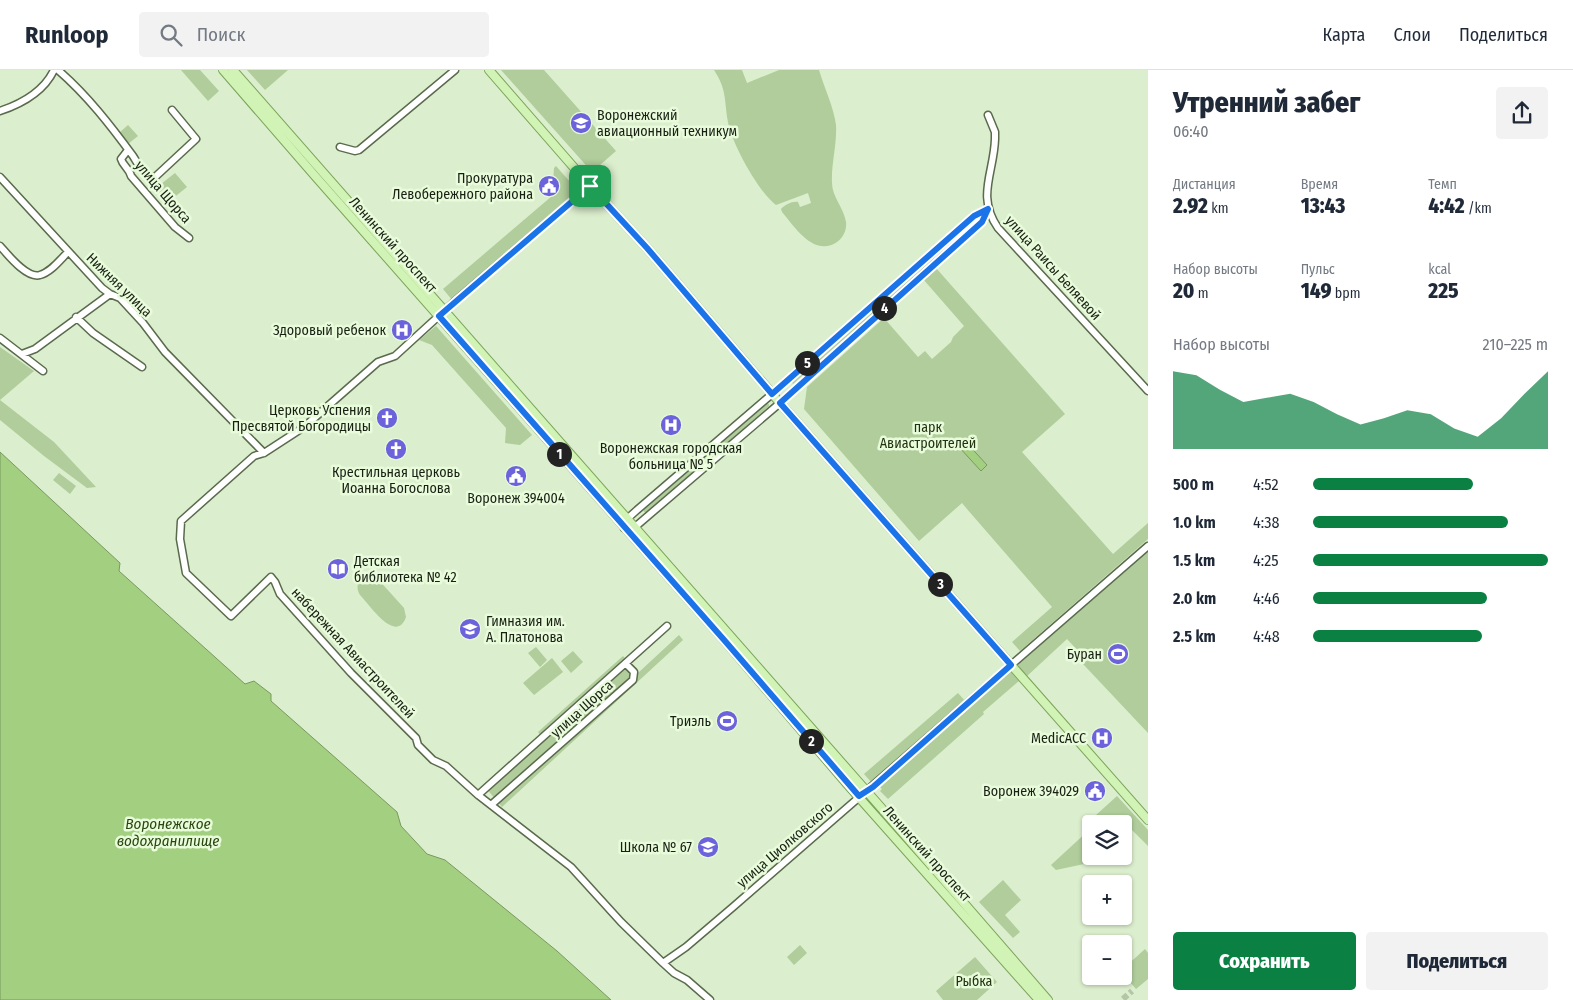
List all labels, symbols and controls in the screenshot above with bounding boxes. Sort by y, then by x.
search box [139,12,489,57]
text: Runloop [25,21,109,49]
icon: search [157,21,185,49]
text: Поиск [197,23,245,46]
text: Карта [1322,24,1365,46]
text: Слои [1393,24,1431,46]
text: Поделиться [1459,24,1548,46]
text: Утренний забег [1173,86,1360,119]
button: share [1496,87,1548,139]
place label: Воронежский авиационный техникум [597,107,737,140]
school or university icon: Воронежский авиационный техникум [569,111,593,135]
text: 06:40 [1173,122,1209,141]
street label: улица Щорса [131,157,195,227]
pin [569,165,611,207]
place label: Прокуратура Левобережного района [392,170,533,203]
icon: arrive [576,172,604,200]
public building icon: Прокуратура Левобережного района [537,174,561,198]
text: Дистанция [1173,176,1236,193]
text: Время [1301,176,1338,193]
text: Темп [1428,176,1457,193]
street label: Ленинский проспект [345,193,441,297]
text: 2.92 [1173,193,1208,219]
text: 13:43 [1301,193,1345,219]
text: 4:42 [1428,193,1465,219]
text: km [1208,200,1229,217]
text: /km [1465,200,1492,217]
street label: улица Раисы Беляевой [1002,212,1104,324]
street label: Нижняя улица [83,249,155,321]
text: Набор высоты [1173,261,1258,278]
text: Пульс [1301,261,1335,278]
text: kcal [1428,261,1451,278]
text: 20 [1173,278,1195,304]
text: 149 [1301,278,1331,304]
text: 225 [1428,278,1459,304]
text: m [1195,285,1209,302]
text: bpm [1331,285,1360,302]
pin: 4 [872,296,896,320]
text: 4 [881,300,888,317]
hospital icon: Здоровый ребенок [390,318,414,342]
place label: Здоровый ребенок [273,322,386,339]
text: Набор высоты [1173,335,1270,354]
text: 210–225 m [1483,335,1548,354]
pin: 5 [794,350,820,376]
text: 5 [804,355,811,372]
place label: Церковь Успения Пресвятой Богородицы [232,402,371,435]
church icon: Церковь Успения Пресвятой Богородицы [375,406,399,430]
hospital icon: Воронежская городская больница № 5 [659,413,683,437]
park label: парк Авиастроителей [880,419,976,452]
church icon: Крестильная церковь Иоанна Богослова [384,437,408,461]
place label: Воронежская городская больница № 5 [600,440,742,473]
pin: 1 [546,442,572,466]
text: 1 [557,446,562,463]
place label: Крестильная церковь Иоанна Богослова [332,464,461,497]
public building icon: Воронеж 394004 [504,464,528,488]
text: 500 m [1173,475,1214,494]
text: 4:52 [1253,475,1278,494]
place label: Воронеж 394004 [467,490,565,507]
text: 1.0 km [1173,513,1216,532]
text: 4:38 [1253,513,1280,532]
text: 1.5 km [1173,551,1215,570]
text: 4:25 [1253,551,1279,570]
place label: Детская библиотека № 42 [353,553,457,586]
library icon: Детская библиотека № 42 [326,557,350,581]
pin: 3 [928,572,952,596]
text: 3 [937,576,944,593]
street label: набережная Авиастроителей [288,584,418,722]
text: 2.0 km [1173,589,1216,608]
text: 4:46 [1253,589,1280,608]
place label: Гимназия им. А. Платонова [486,613,565,646]
school or university icon: Гимназия им. А. Платонова [458,617,482,641]
text: 2.5 km [1173,627,1216,646]
text: 4:48 [1253,627,1280,646]
sports icon: Буран [1106,642,1130,666]
place label: Буран [1067,646,1102,663]
street label: улица Щорса [548,677,617,741]
sports icon: Триэль [715,709,739,733]
place label: Триэль [670,713,712,730]
hospital icon: MedicACC [1090,726,1114,750]
pin: 2 [798,728,824,754]
place label: MedicACC [1031,730,1086,747]
text: 2 [808,733,815,750]
public building icon: Воронеж 394029 [1083,779,1107,803]
place label: Воронеж 394029 [983,783,1079,800]
street label: улица Циолковского [733,799,837,891]
street label: Ленинский проспект [879,802,975,906]
water label: Воронежское водохранилище [117,815,219,850]
map controls [1082,815,1132,985]
button: layers [1082,815,1132,865]
school or university icon: Школа № 67 [696,835,720,859]
place label: Школа № 67 [620,839,692,856]
button: + [1082,875,1132,925]
button: Сохранить [1173,932,1356,990]
button: Поделиться [1366,932,1548,990]
button: − [1082,935,1132,985]
park label: Рыбка [956,973,993,990]

